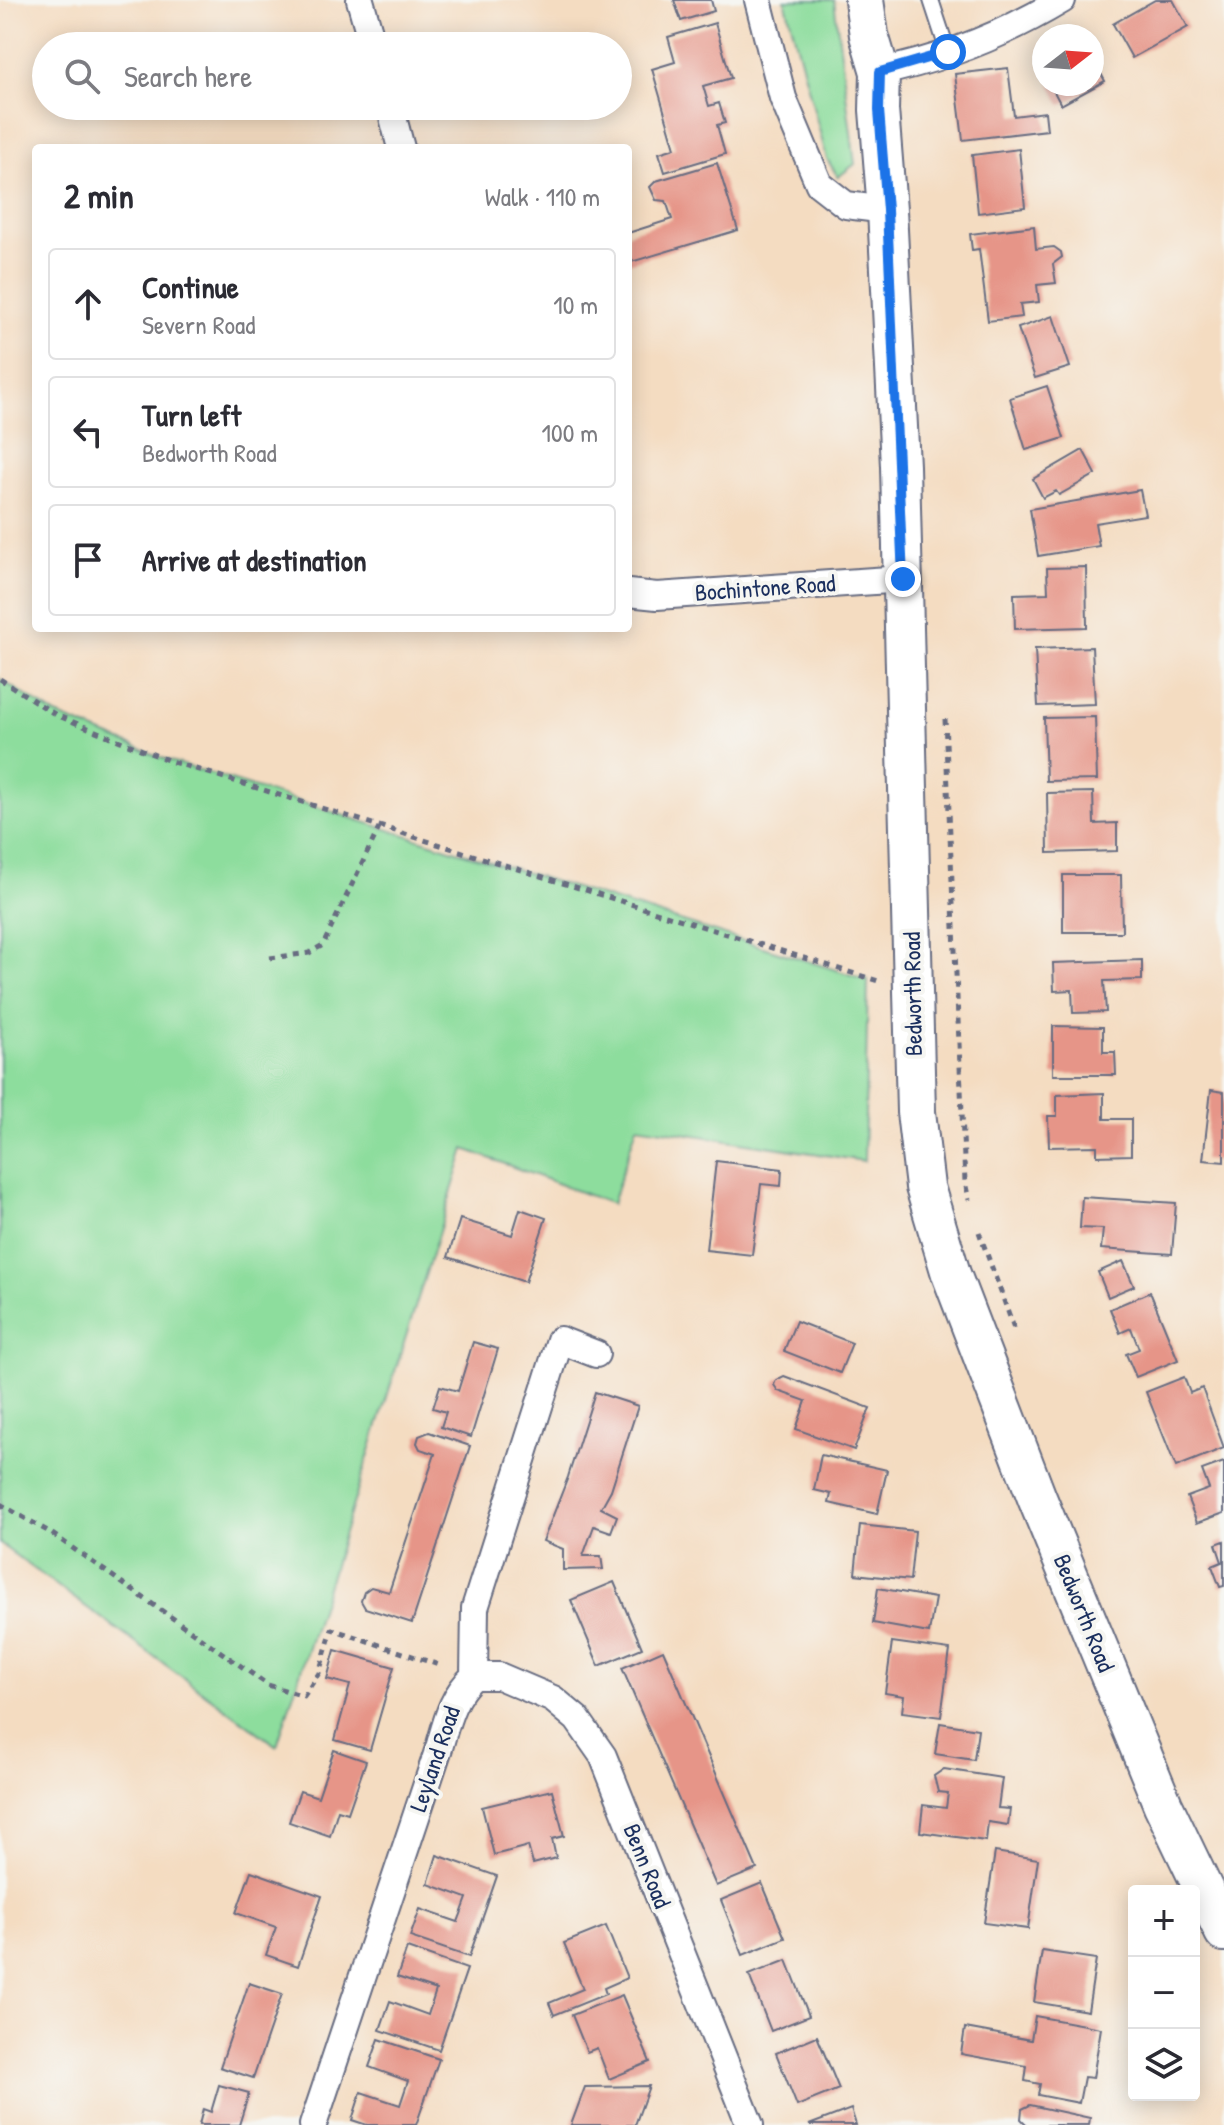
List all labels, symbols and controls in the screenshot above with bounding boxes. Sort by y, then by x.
north arrow [1032,24,1104,96]
search box [32,32,632,120]
route start [930,34,966,70]
icon: search [60,54,104,98]
text: Search here [124,56,252,96]
text: 2 min [64,173,134,219]
text: Walk · 110 m [485,179,600,214]
text: Continue [142,267,239,307]
icon: ahead [66,282,110,326]
text: 10 m [553,287,598,322]
text: Severn Road [142,307,255,342]
text: Turn left [142,395,241,435]
icon: left [66,410,110,454]
text: 100 m [542,415,598,450]
text: Bedworth Road [142,435,277,470]
icon: arrive [66,538,110,582]
text: Arrive at destination [142,540,367,580]
route end [885,561,921,597]
street label: Bochintone Road [694,566,836,608]
street label: Bedworth Road [895,932,929,1056]
street label: Bedworth Road [1047,1549,1123,1676]
street label: Leyland Road [401,1702,467,1816]
street label: Benn Road [617,1819,679,1913]
map controls [1128,1885,1200,2101]
button: + [1128,1885,1200,1957]
button: − [1128,1957,1200,2029]
button: layers [1128,2029,1200,2101]

